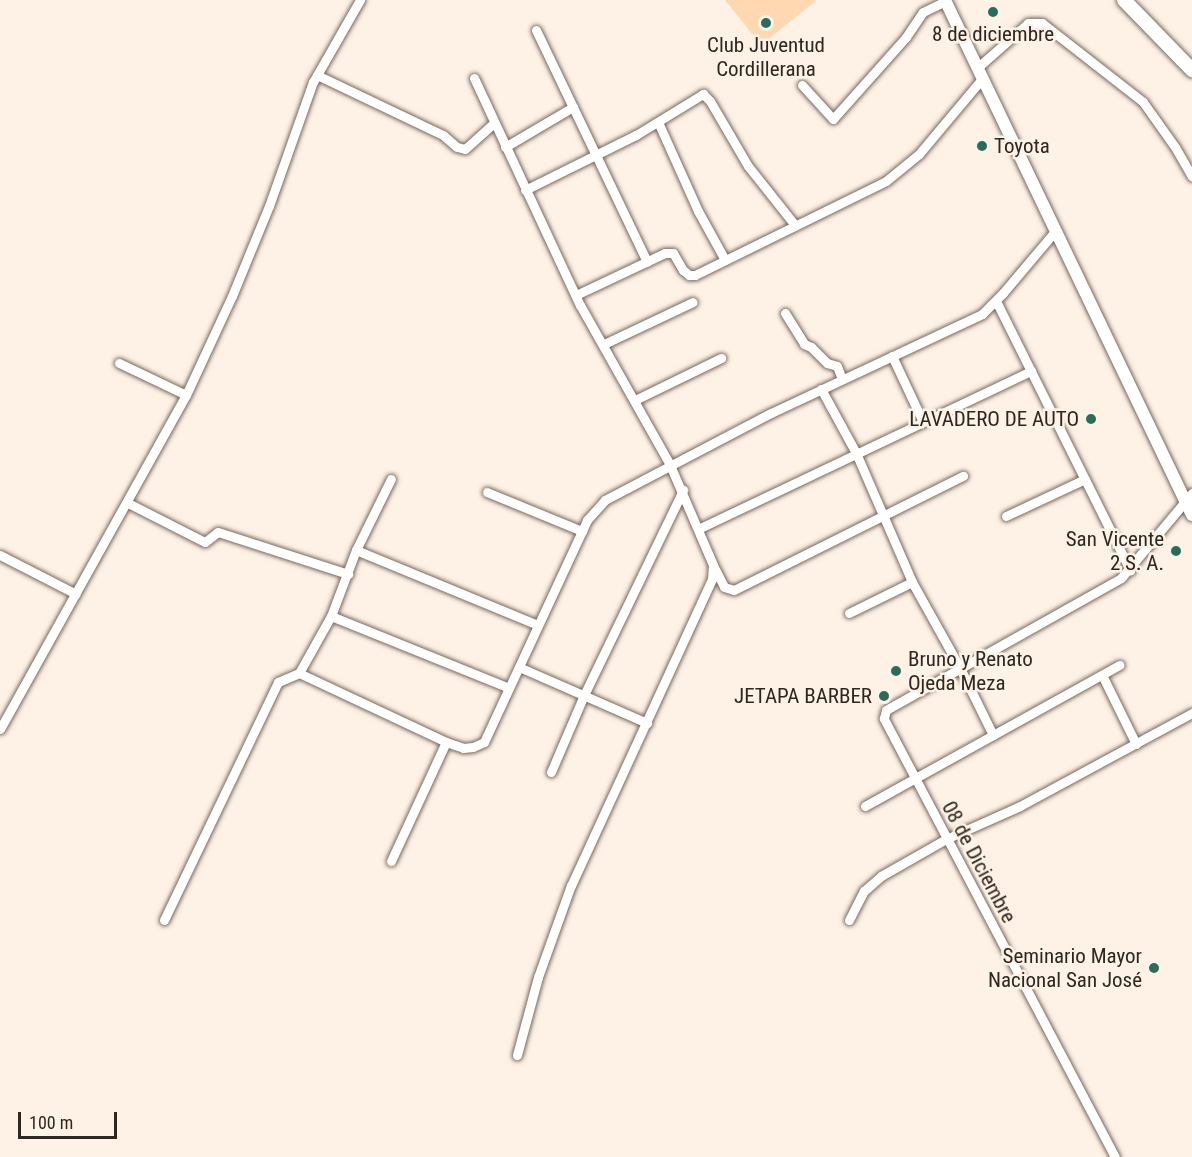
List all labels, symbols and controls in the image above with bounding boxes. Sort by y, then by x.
marker: 8 de diciembre [986,5,1000,19]
marker: Club Juventud Cordillerana [759,16,773,30]
place label: 8 de diciembre [932,21,1054,47]
place label: Club Juventud Cordillerana [707,32,825,82]
place label: Toyota [994,133,1050,159]
marker: Toyota [975,139,989,153]
place label: LAVADERO DE AUTO [909,406,1079,432]
marker: LAVADERO DE AUTO [1084,412,1098,426]
place label: San Vicente 2 S. A. [1066,526,1164,576]
marker: San Vicente 2 S. A. [1169,544,1183,558]
place label: Bruno y Renato Ojeda Meza [908,646,1033,696]
marker: Bruno y Renato Ojeda Meza [889,664,903,678]
place label: JETAPA BARBER [734,683,872,709]
marker: JETAPA BARBER [877,689,891,703]
street label: 08 de Diciembre [936,797,1022,927]
place label: Seminario Mayor Nacional San José [988,943,1142,993]
marker: Seminario Mayor Nacional San José [1147,961,1161,975]
scale bar [21,1100,120,1138]
text: 100 m [29,1112,73,1133]

